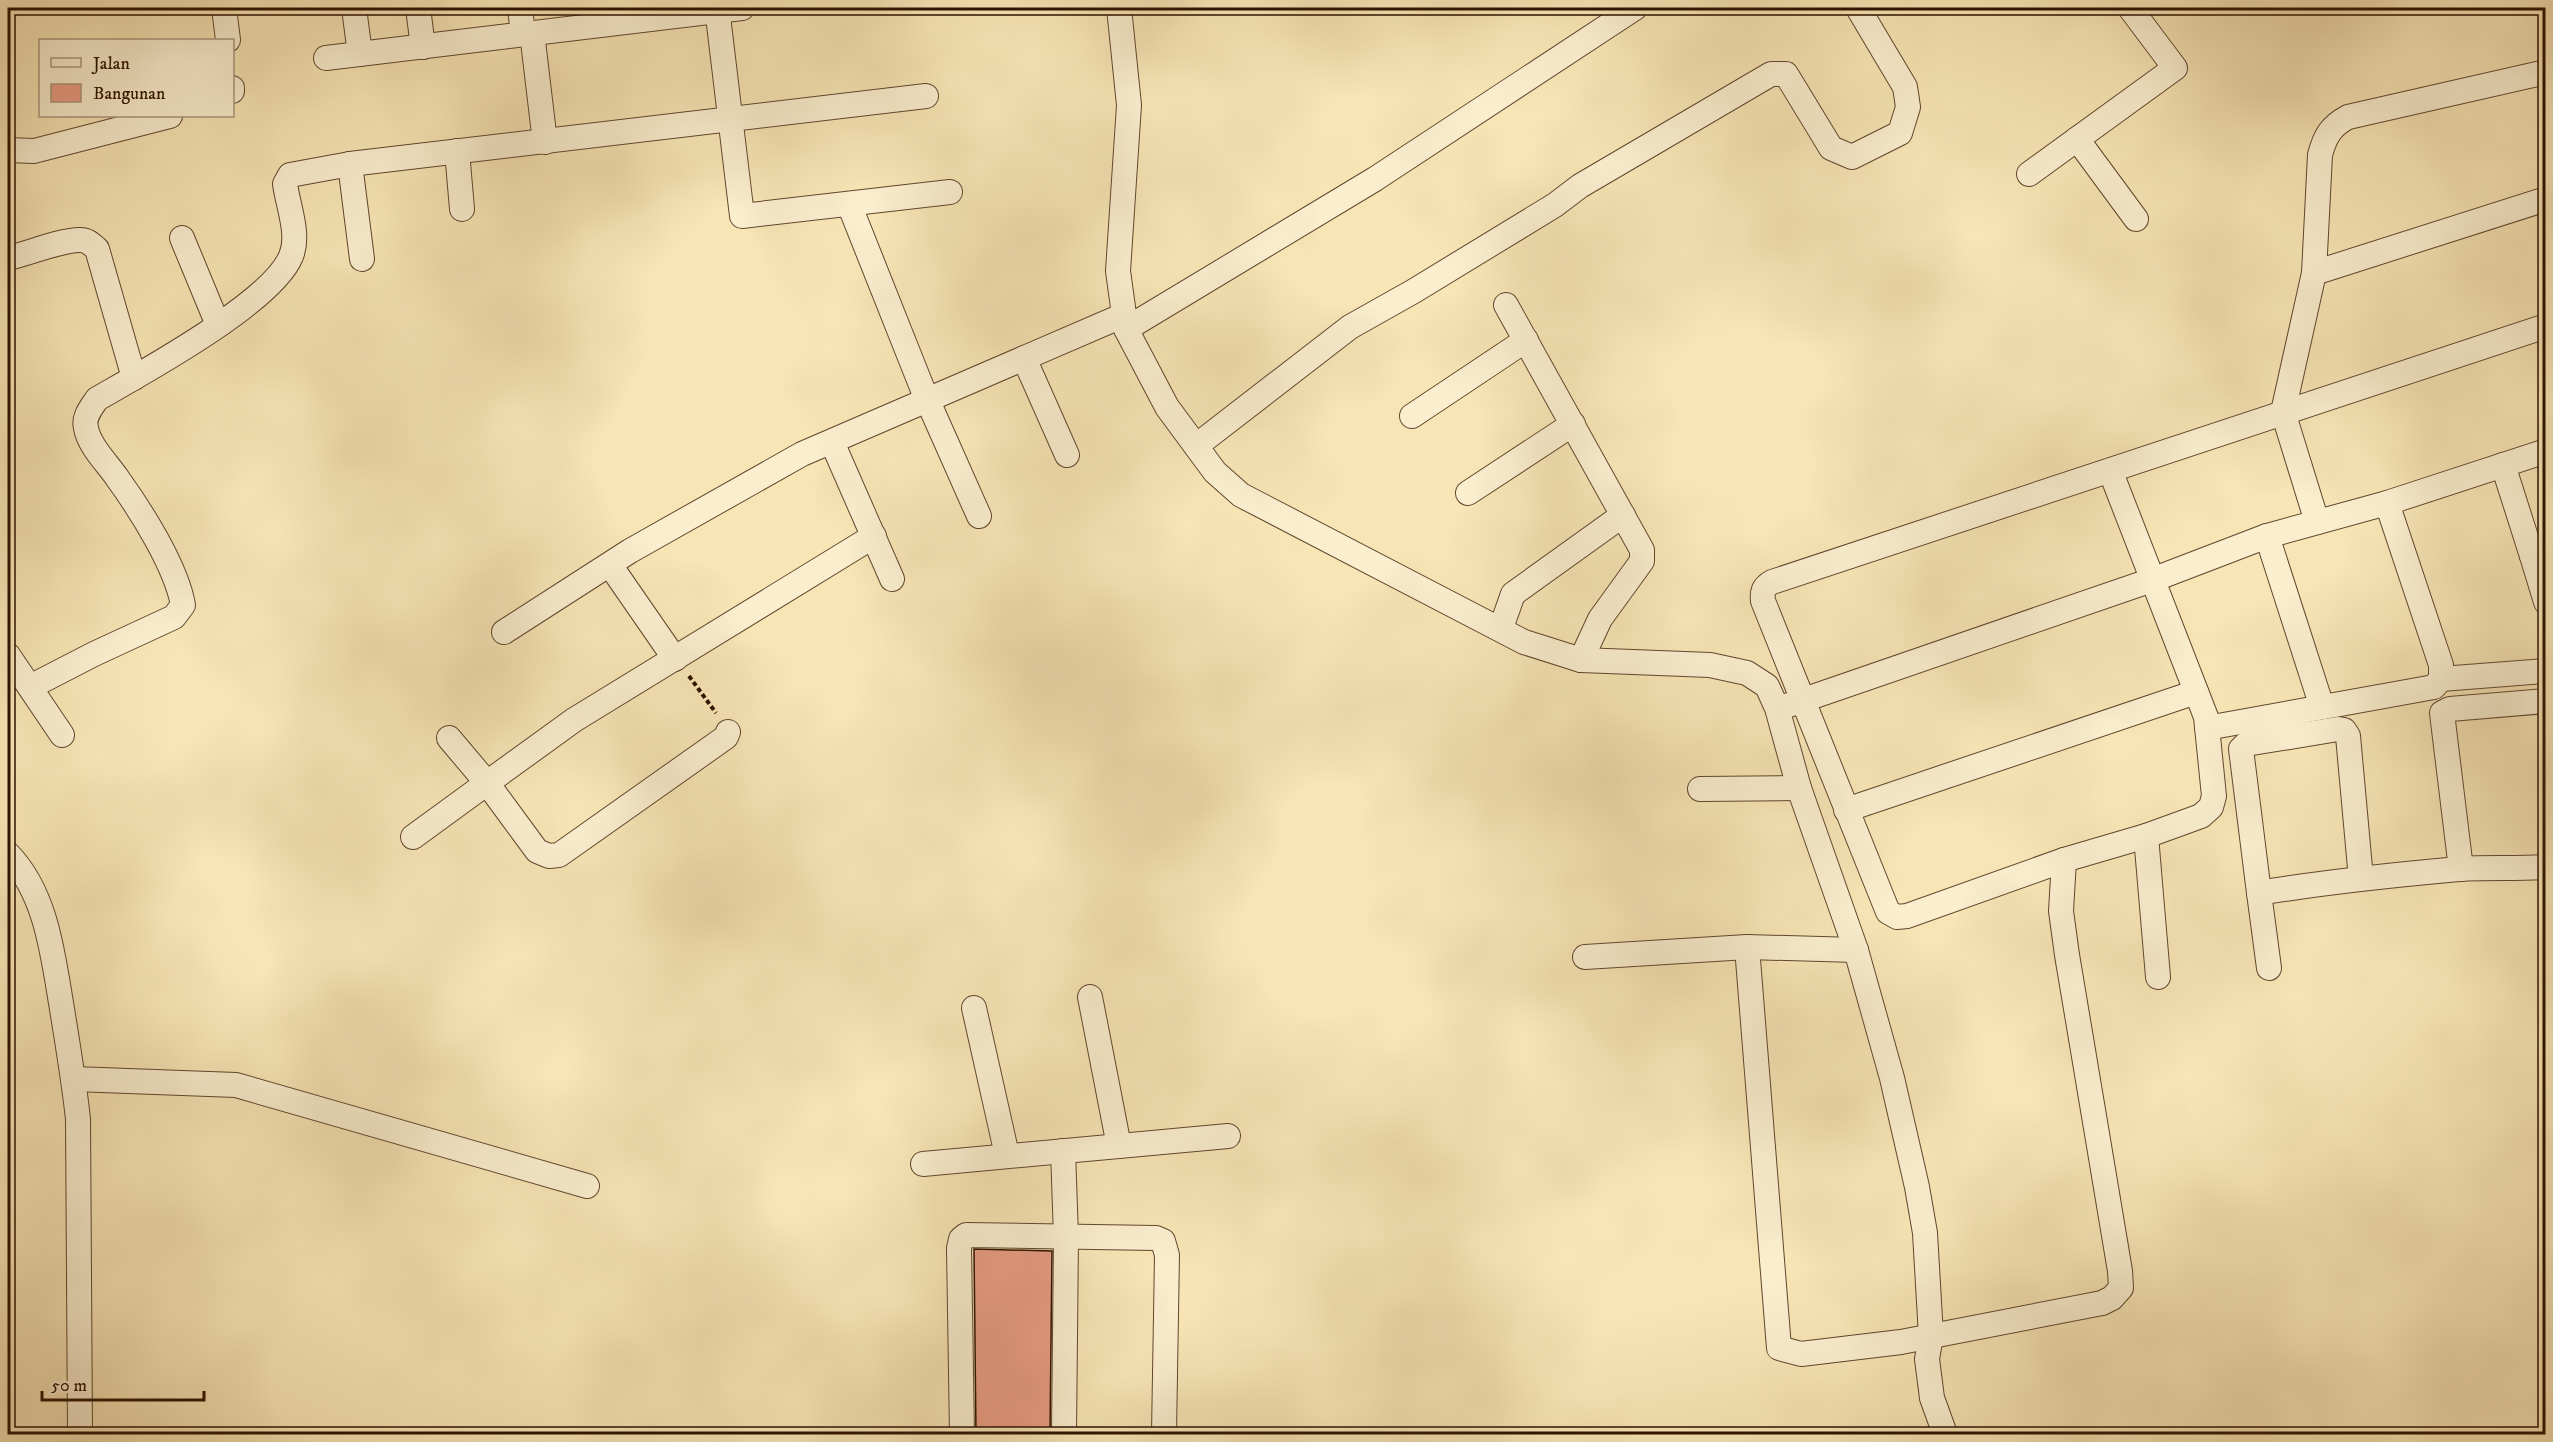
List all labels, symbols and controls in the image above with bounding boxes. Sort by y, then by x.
legend [39,39,234,117]
text: Jalan [91,53,131,75]
text: Bangunan [93,83,166,105]
scale bar [42,1364,204,1402]
text: 50 m [51,1375,87,1397]

